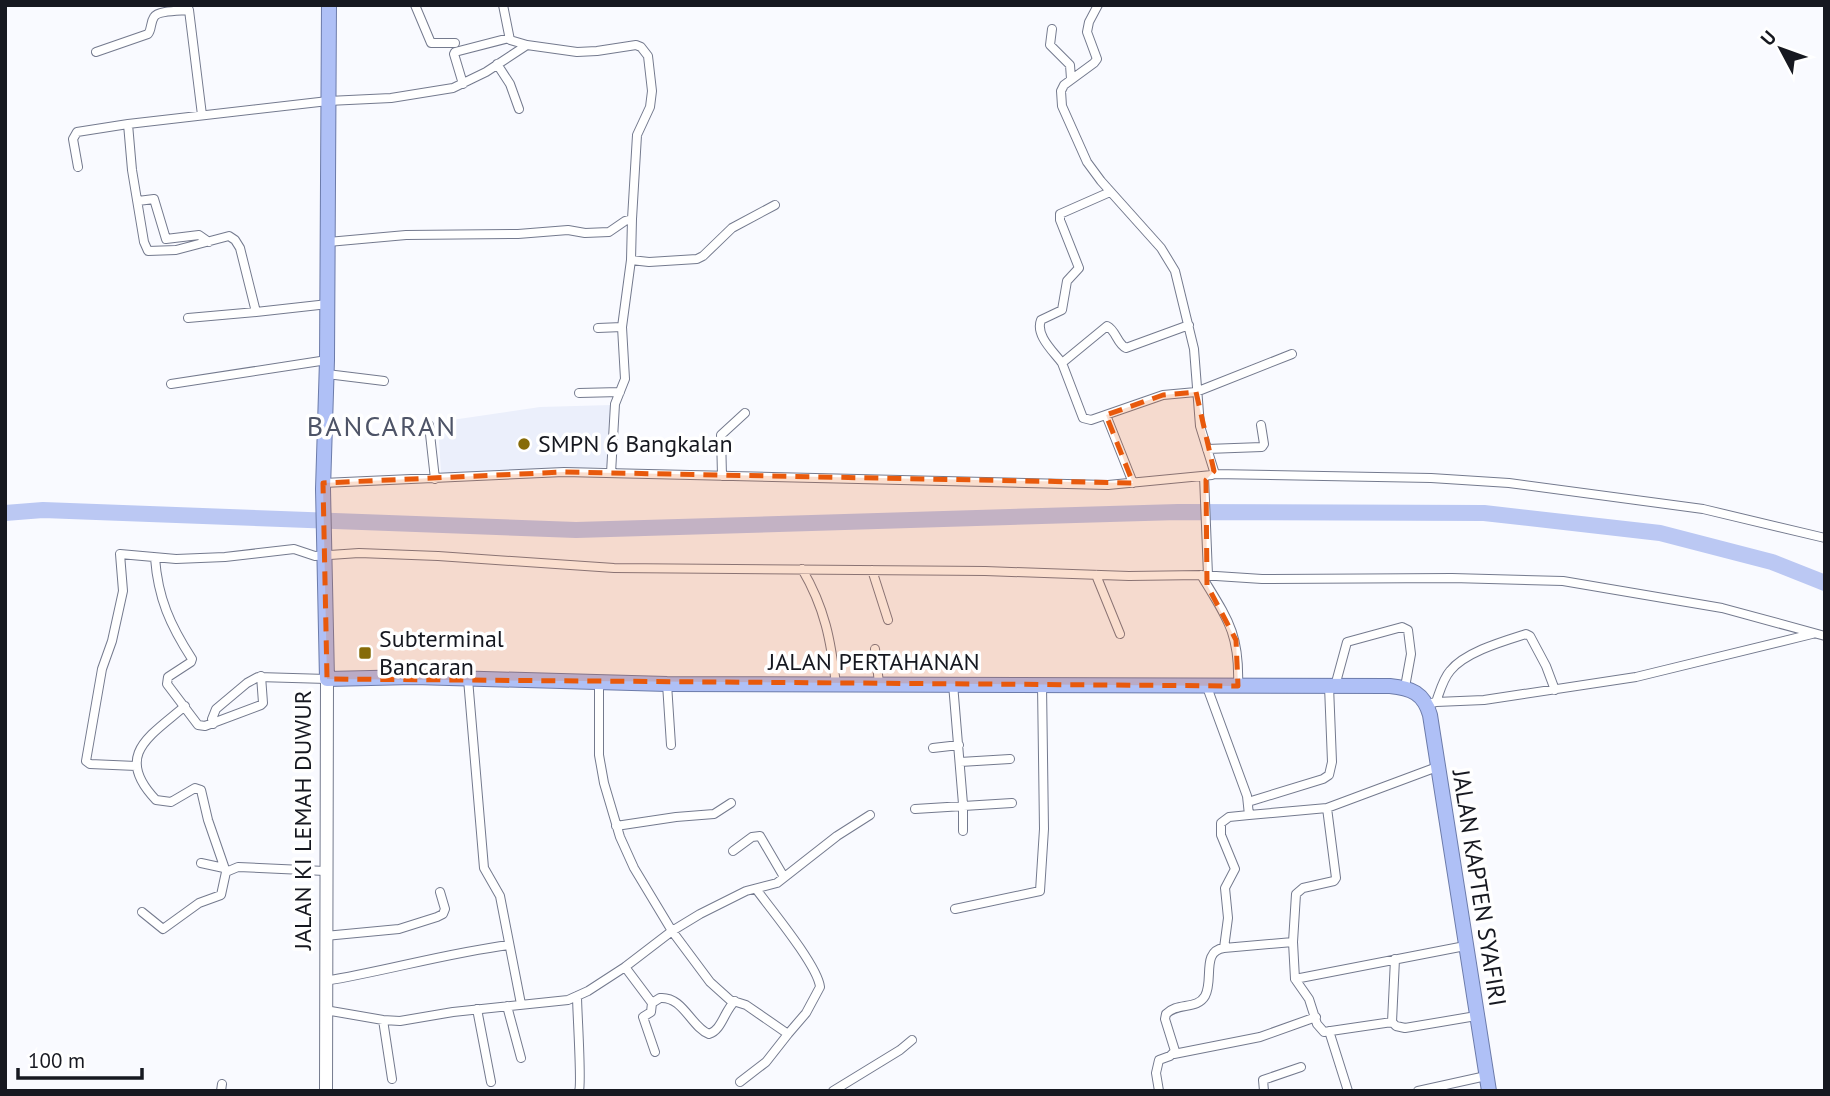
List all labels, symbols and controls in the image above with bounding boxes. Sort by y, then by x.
north arrow [1746,14,1816,84]
text: U [1755,25,1781,50]
district label: BANCARAN [307,407,457,444]
place label: SMPN 6 Bangkalan [538,428,733,459]
marker: SMPN 6 Bangkalan [516,436,532,452]
place label: Subterminal Bancaran [379,623,504,682]
marker: Subterminal Bancaran [357,645,373,661]
street label: JALAN PERTAHANAN [767,646,980,677]
street label: JALAN KI LEMAH DUWUR [287,690,318,951]
street label: JALAN KAPTEN SYAFIRI [1445,766,1514,1008]
scale bar [18,1036,142,1080]
text: 100 m [28,1047,85,1074]

